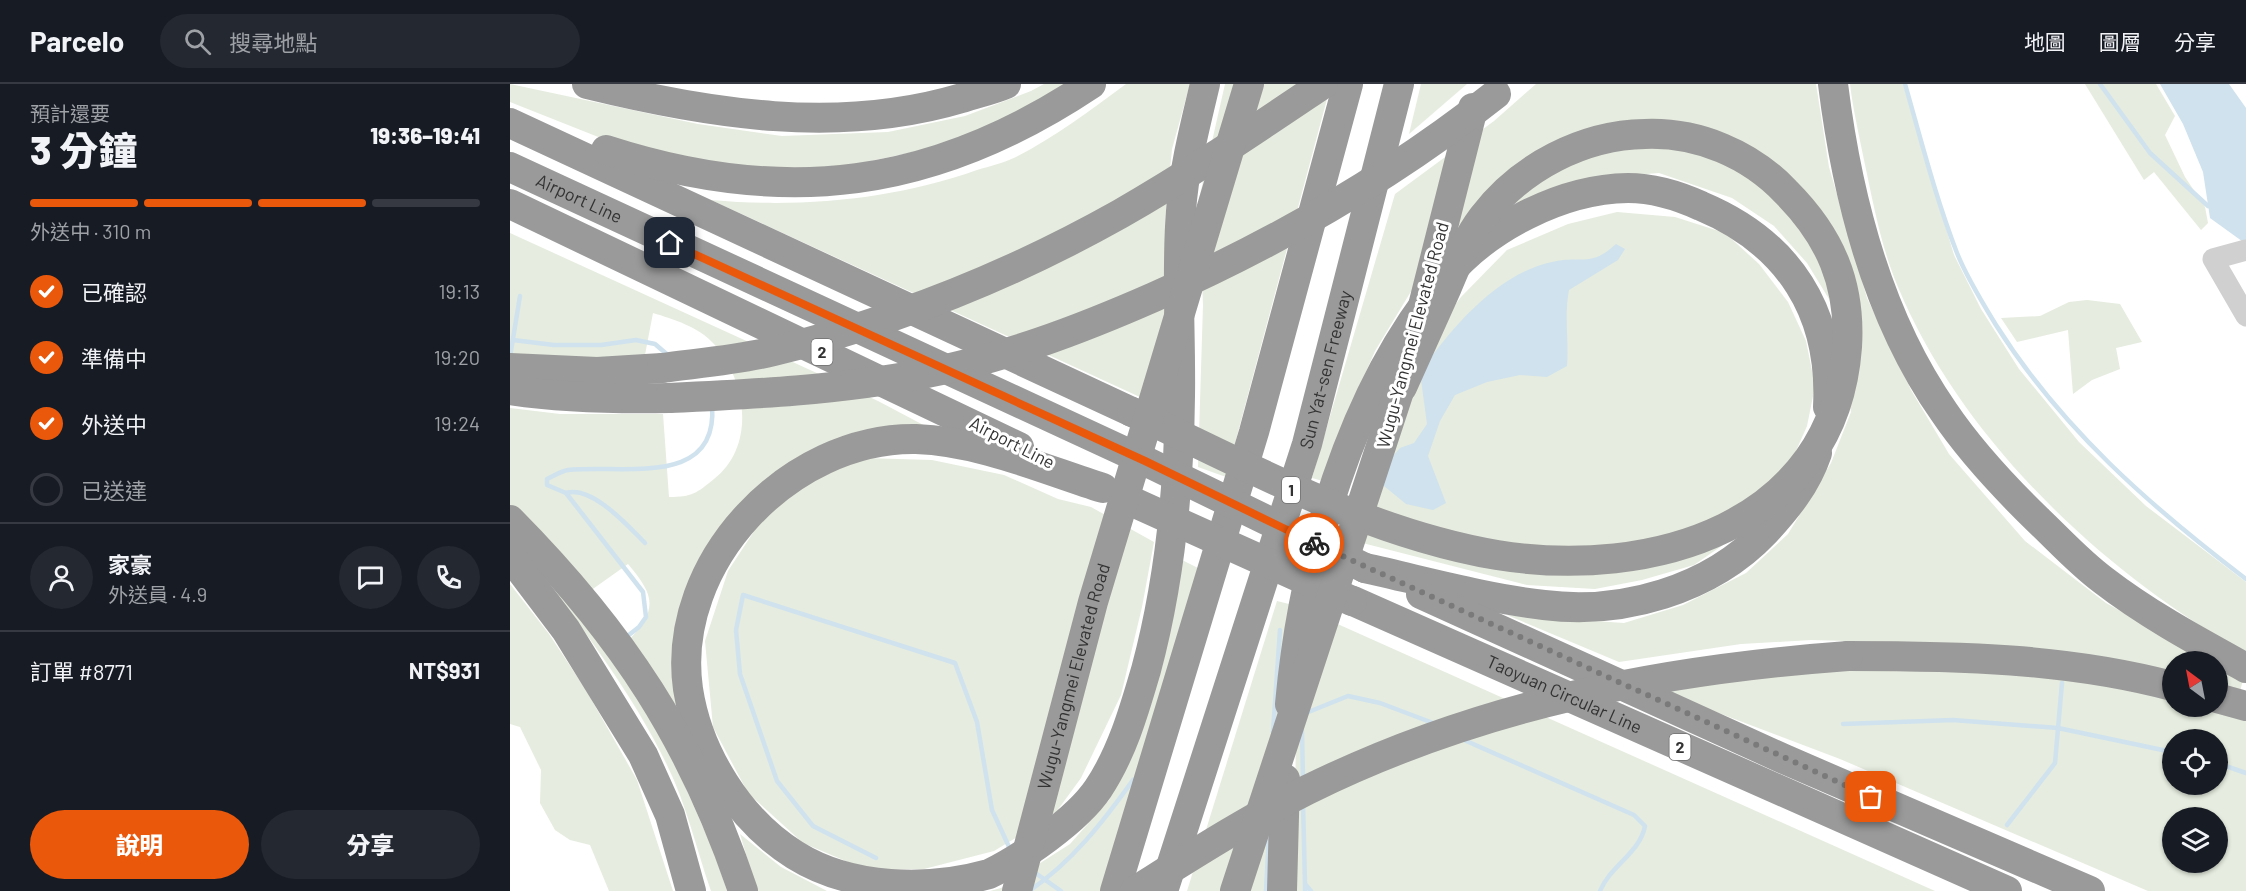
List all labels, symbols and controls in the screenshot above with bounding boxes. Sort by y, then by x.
search box [160,14,580,68]
text: Parcelo [30,24,124,58]
icon: search [181,25,214,58]
text: 搜尋地點 [229,29,317,55]
text: 地圖 [2024,29,2066,54]
text: 圖層 [2099,29,2141,54]
text: 分享 [2174,29,2216,54]
text: 預計還要 [30,101,110,125]
text: 19:36–19:41 [370,122,480,148]
text: 3 分鐘 [30,126,137,173]
street label: Airport Line [533,169,626,227]
pin [644,217,695,268]
text: 外送中 · 310 m [30,219,151,243]
street label: Wugu-Yangmei Elevated Road [1371,219,1453,450]
icon: home [653,226,686,259]
icon: check [30,275,63,308]
text: 已確認 [81,279,147,305]
text: 19:13 [439,279,480,303]
street label: Sun Yat-sen Freeway [1294,288,1356,451]
road number: 2 [812,339,832,365]
icon: check [30,341,63,374]
text: 準備中 [81,345,147,371]
text: 19:20 [434,345,480,369]
icon: check [30,407,63,440]
text: 外送中 [81,411,147,437]
text: 19:24 [434,411,480,435]
street label: Airport Line [966,411,1059,473]
text: 已送達 [81,477,147,503]
road number: 1 [1282,477,1300,503]
courier [1284,513,1344,573]
icon: bike [1298,527,1331,560]
button: person [30,546,93,609]
button: chat [339,546,402,609]
button: phone [417,546,480,609]
text: 家豪 [108,551,152,577]
street label: Wugu-Yangmei Elevated Road [1032,560,1114,792]
text: 外送員 · 4.9 [108,582,207,606]
street label: Taoyuan Circular Line [1483,650,1646,738]
north arrow [2162,651,2228,717]
map controls [2162,651,2228,873]
text: NT$931 [409,657,480,683]
text: 訂單 #8771 [30,658,133,684]
button: locate [2162,729,2228,795]
road number: 2 [1670,734,1690,760]
pin [1845,771,1896,822]
icon: bag [1854,780,1887,813]
button: layers [2162,807,2228,873]
button: 說明 [30,810,249,879]
button: 分享 [261,810,480,879]

